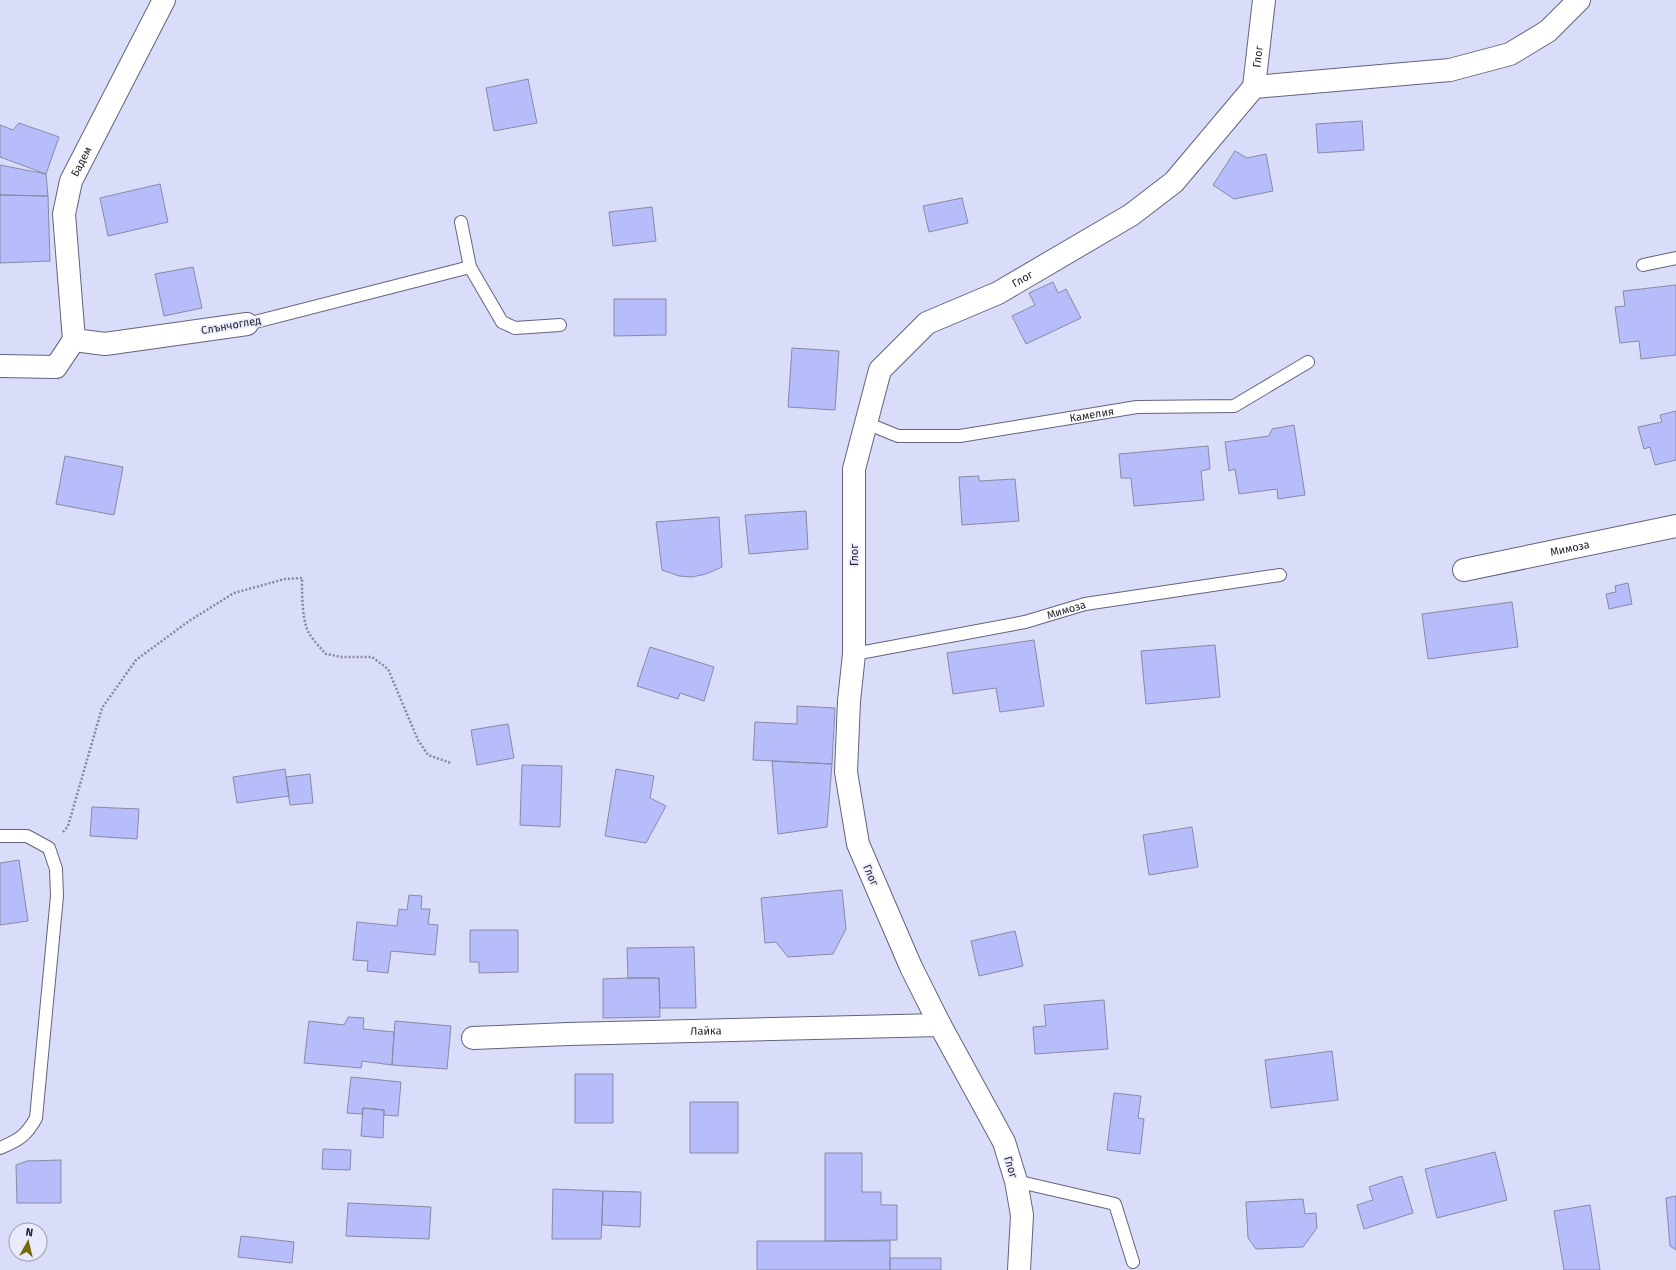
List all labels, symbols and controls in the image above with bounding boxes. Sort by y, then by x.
street label: Глог [1250,45,1266,68]
street label: Бадем [68,145,95,179]
street label: Глог [1010,268,1036,290]
street label: Слънчоглед [200,314,262,337]
street label: Камелия [1069,405,1115,425]
street label: Мимоза [1549,538,1591,559]
street label: Глог [848,544,861,566]
street label: Мимоза [1045,598,1087,622]
street label: Глог [860,863,881,888]
street label: Лайка [690,1024,722,1038]
street label: Глог [1001,1155,1020,1180]
north arrow [8,1222,48,1262]
text: N [25,1226,34,1240]

